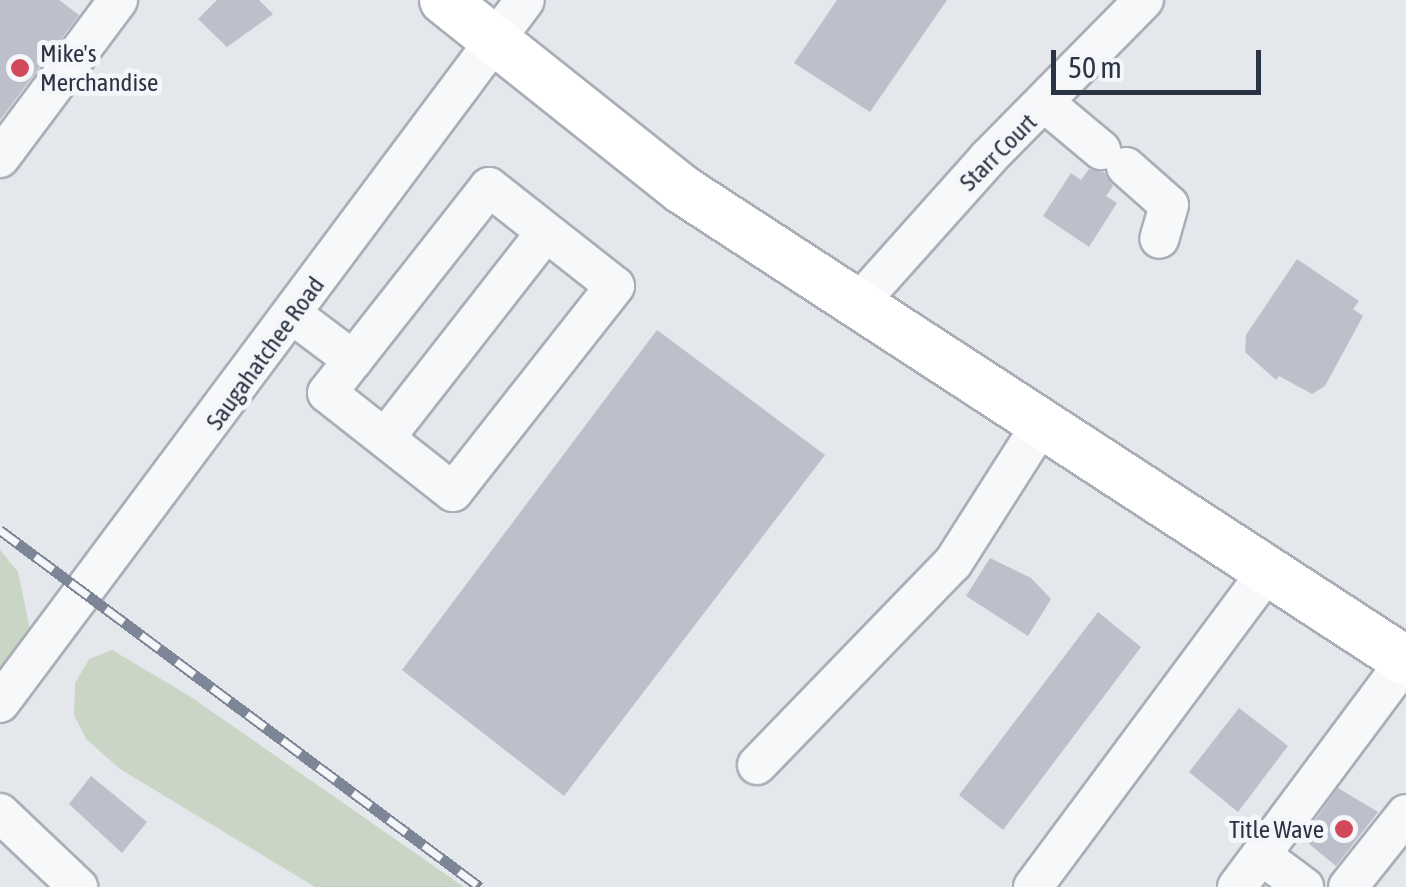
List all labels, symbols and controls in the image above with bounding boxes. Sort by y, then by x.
scale bar [1056,30,1266,92]
place label: Mike's Merchandise [40,39,158,98]
text: 50 m [1068,50,1122,84]
marker: Mike's Merchandise [9,57,31,79]
street label: Starr Court [953,107,1043,197]
street label: Saugahatchee Road [199,271,331,435]
place label: Title Wave [1229,814,1324,844]
marker: Title Wave [1333,818,1355,840]

